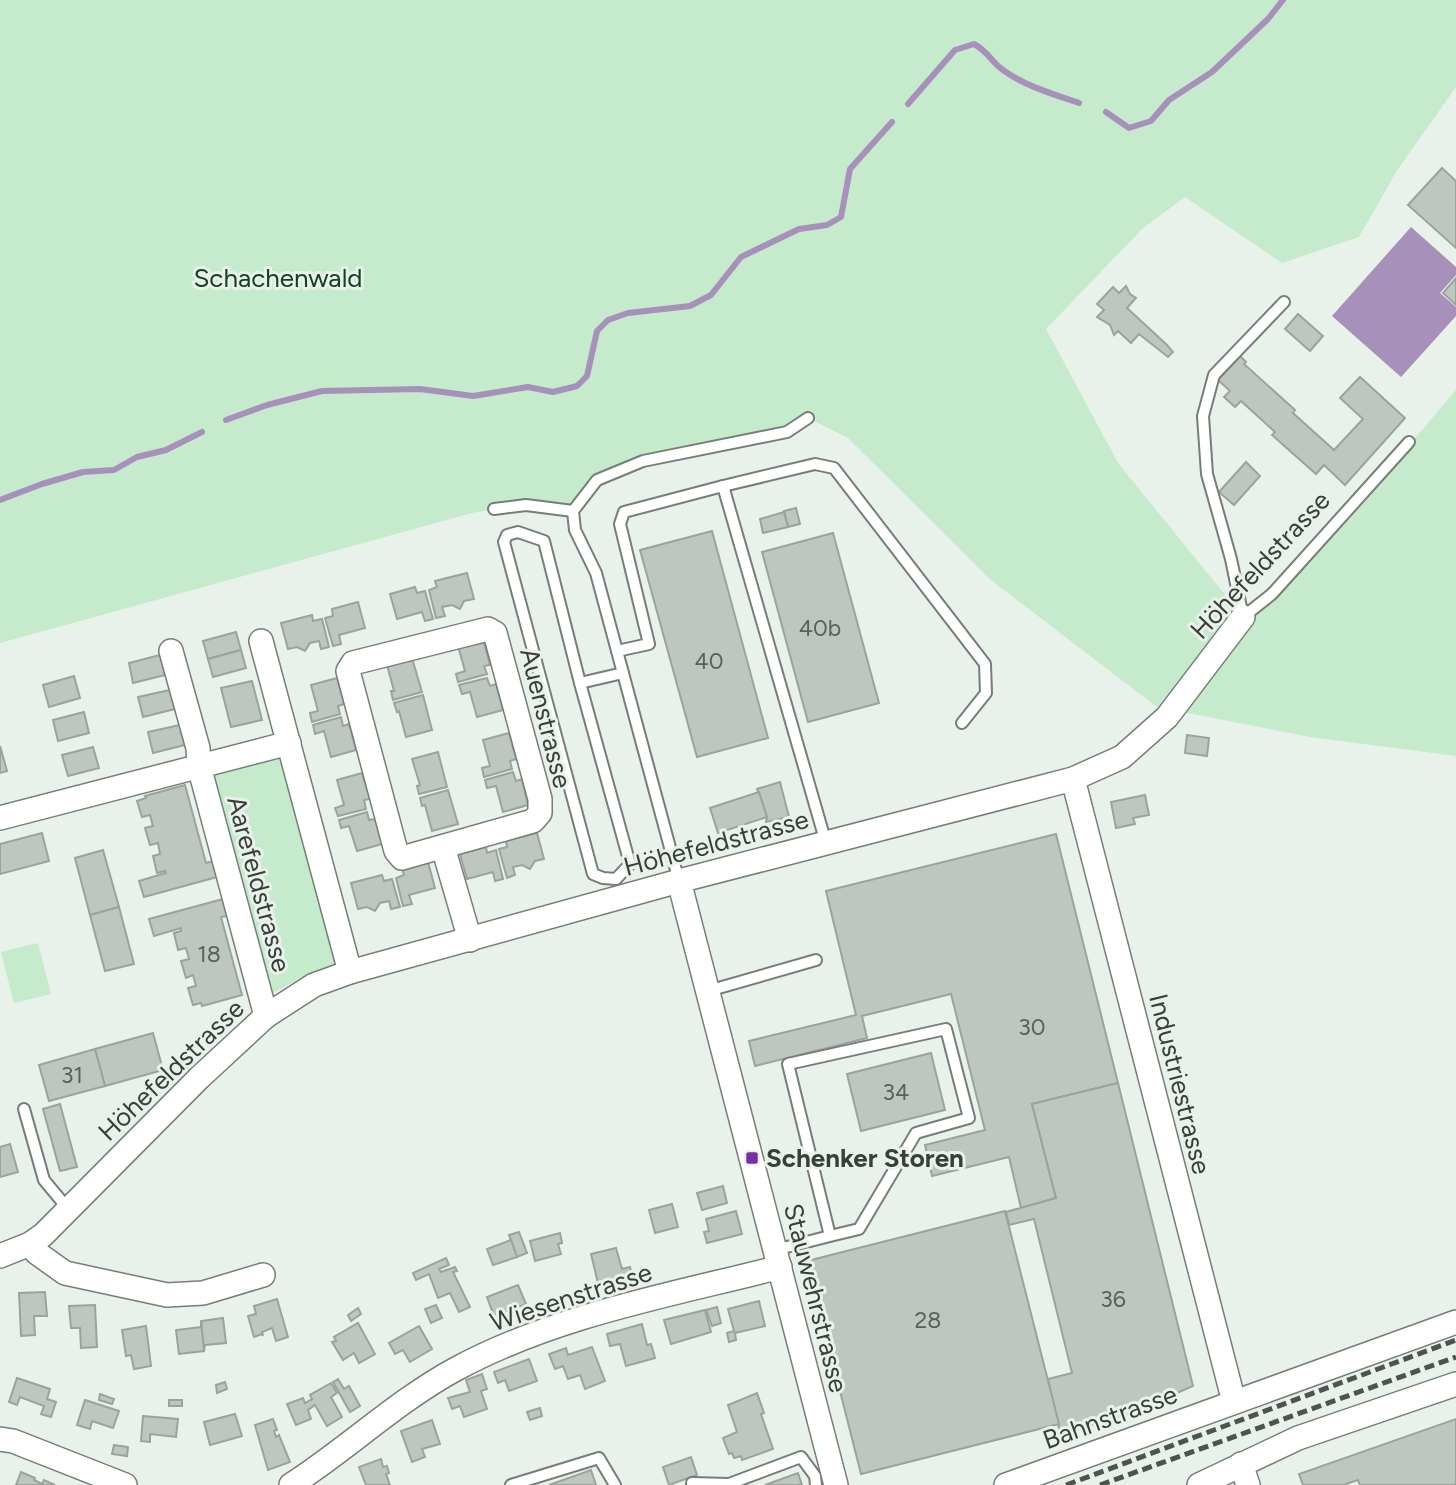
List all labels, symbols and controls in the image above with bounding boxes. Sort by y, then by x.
park label: Schachenwald [193,262,363,294]
street label: Höhefeldstrasse [1183,484,1337,646]
house number: 40b [799,614,841,642]
street label: Auenstrasse [513,645,579,791]
house number: 40 [694,647,724,675]
street label: Aarefeldstrasse [220,793,298,975]
street label: Höhefeldstrasse [620,803,812,883]
house number: 18 [197,940,221,968]
street label: Industriestrasse [1142,991,1218,1177]
street label: Höhefeldstrasse [91,992,251,1148]
house number: 30 [1018,1013,1046,1041]
house number: 31 [61,1061,83,1089]
house number: 34 [883,1078,909,1106]
place label: Schenker Storen [766,1142,964,1174]
marker: Schenker Storen [744,1150,760,1166]
street label: Stauwehrstrasse [777,1200,855,1396]
street label: Wiesenstrasse [486,1256,656,1338]
house number: 36 [1100,1285,1126,1313]
house number: 28 [915,1306,941,1334]
street label: Bahnstrasse [1038,1378,1182,1456]

